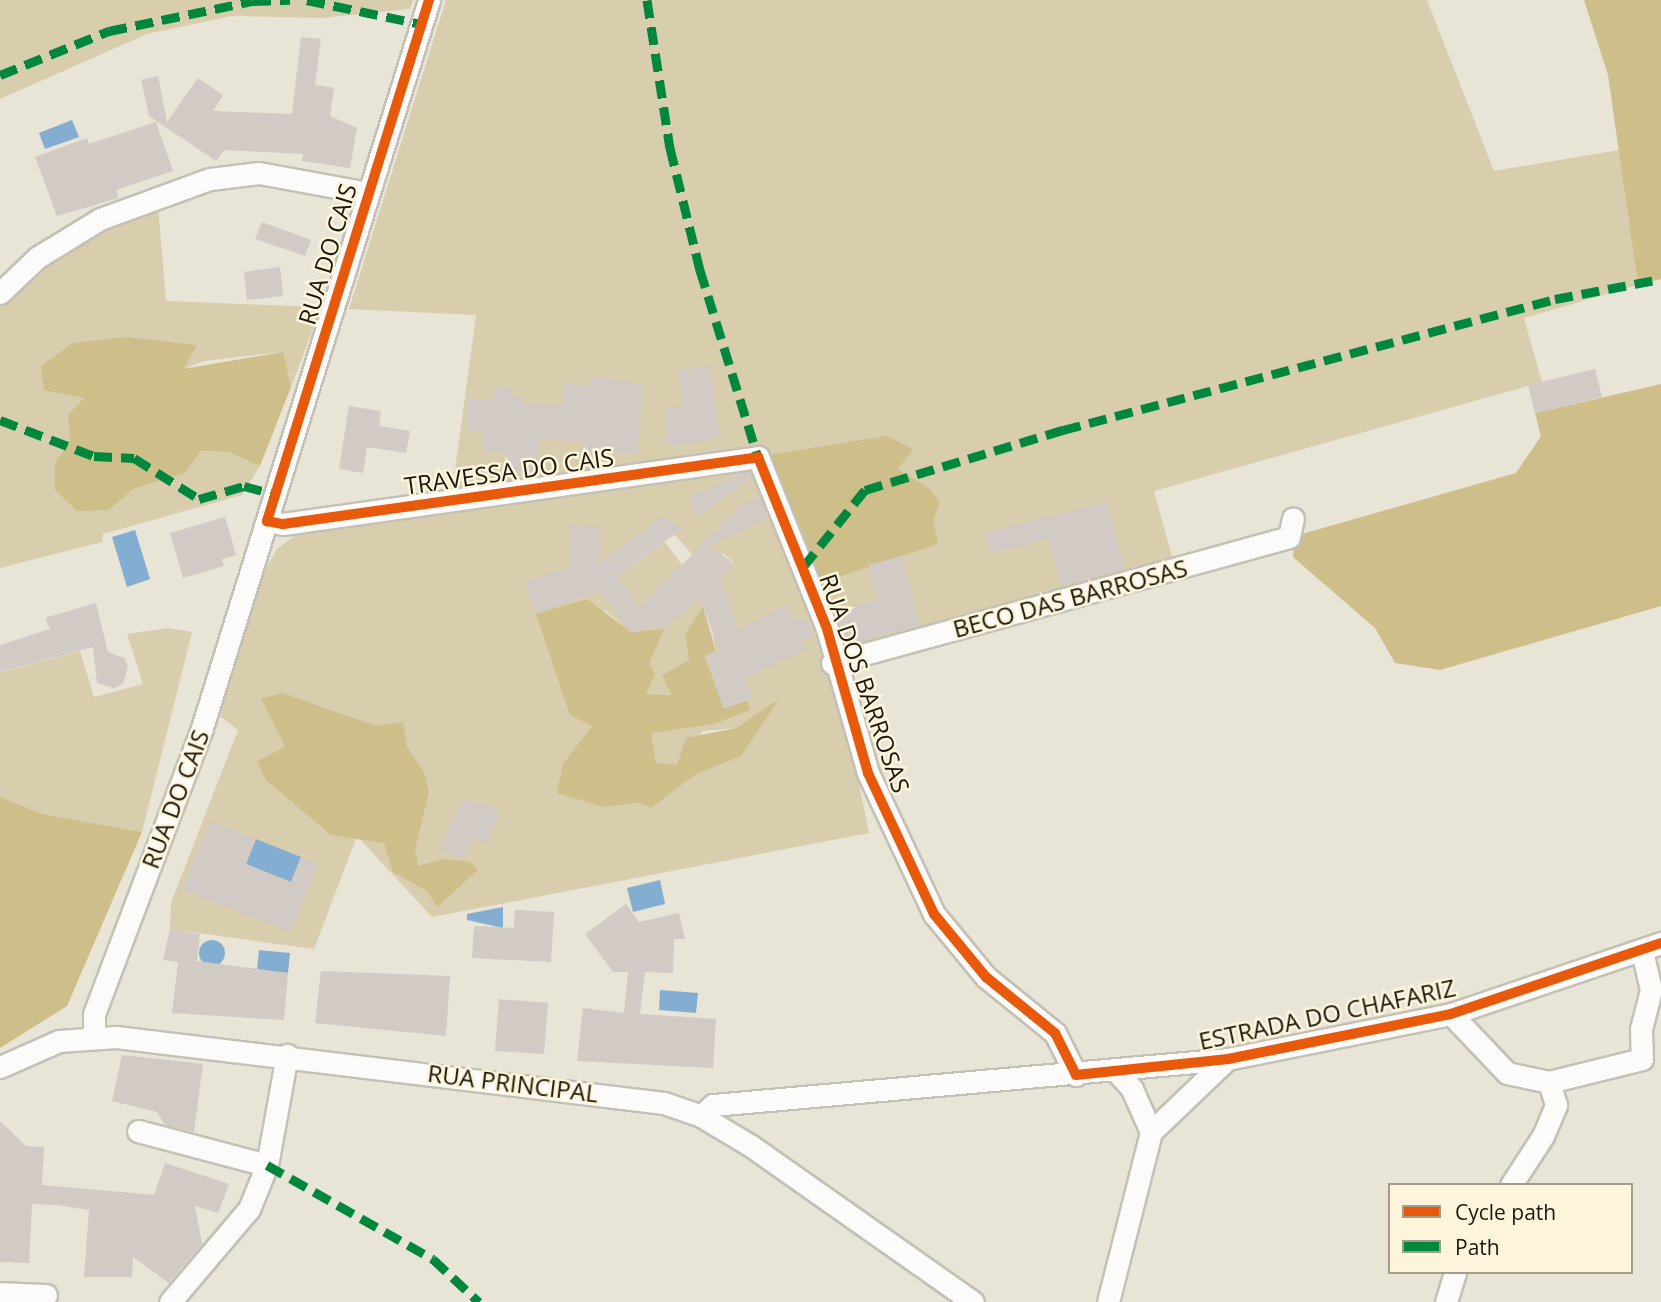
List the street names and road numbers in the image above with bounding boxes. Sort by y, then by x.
street label: RUA DO CAIS [292,180,362,328]
street label: TRAVESSA DO CAIS [402,442,616,500]
street label: BECO DAS BARROSAS [950,553,1190,643]
street label: RUA DOS BARROSAS [814,570,916,796]
street label: RUA DO CAIS [135,726,215,872]
street label: ESTRADA DO CHAFARIZ [1196,973,1458,1055]
street label: RUA PRINCIPAL [426,1058,600,1108]

